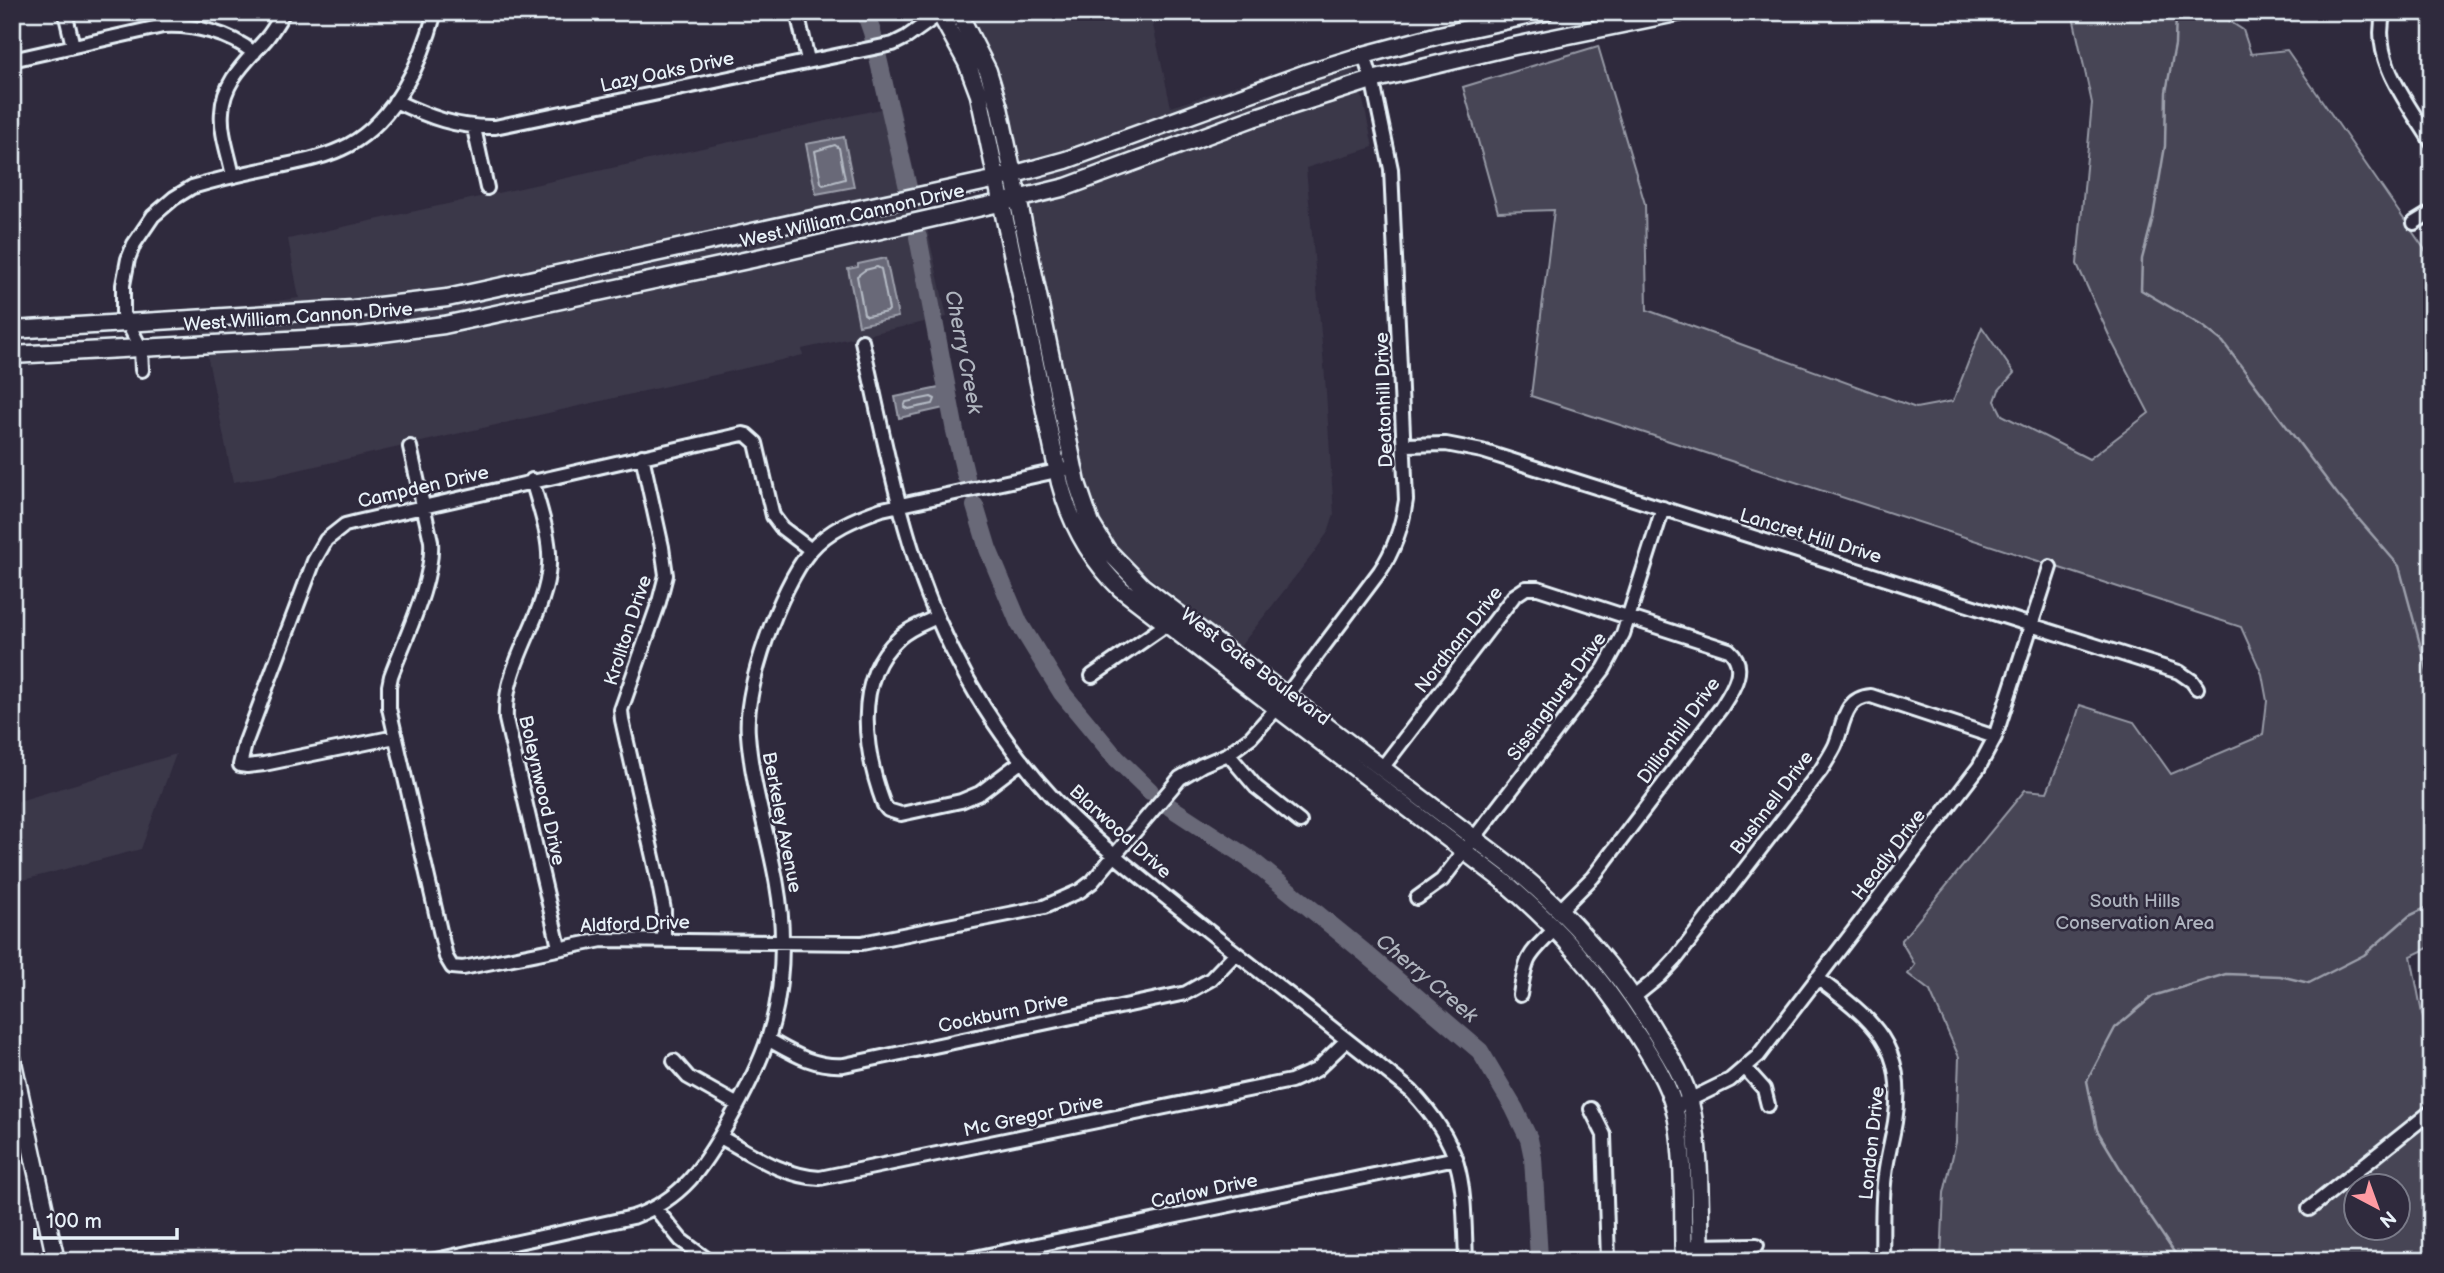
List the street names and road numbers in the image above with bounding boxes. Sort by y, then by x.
street label: Lazy Oaks Drive [598,47,736,98]
street label: West William Cannon Drive [738,179,967,253]
street label: West William Cannon Drive [183,298,413,337]
street label: Deatonhill Drive [1371,332,1398,468]
street label: Campden Drive [356,461,491,514]
street label: Lancret Hill Drive [1737,504,1884,569]
street label: Krollton Drive [600,572,657,689]
street label: Nordham Drive [1410,582,1508,698]
street label: West Gate Boulevard [1176,604,1334,731]
street label: Sissinghurst Drive [1503,628,1612,766]
street label: Dillionhill Drive [1633,673,1726,789]
street label: Boleynwood Drive [513,713,570,867]
street label: Bushnell Drive [1726,747,1819,859]
street label: Berkeley Avenue [757,750,806,895]
street label: Blarwood Drive [1064,780,1176,884]
street label: Headly Drive [1847,805,1931,905]
street label: Aldford Drive [580,911,690,938]
street label: Cockburn Drive [936,988,1070,1038]
street label: London Drive [1855,1085,1890,1201]
street label: Mc Gregor Drive [961,1090,1105,1142]
street label: Carlow Drive [1149,1169,1260,1214]

